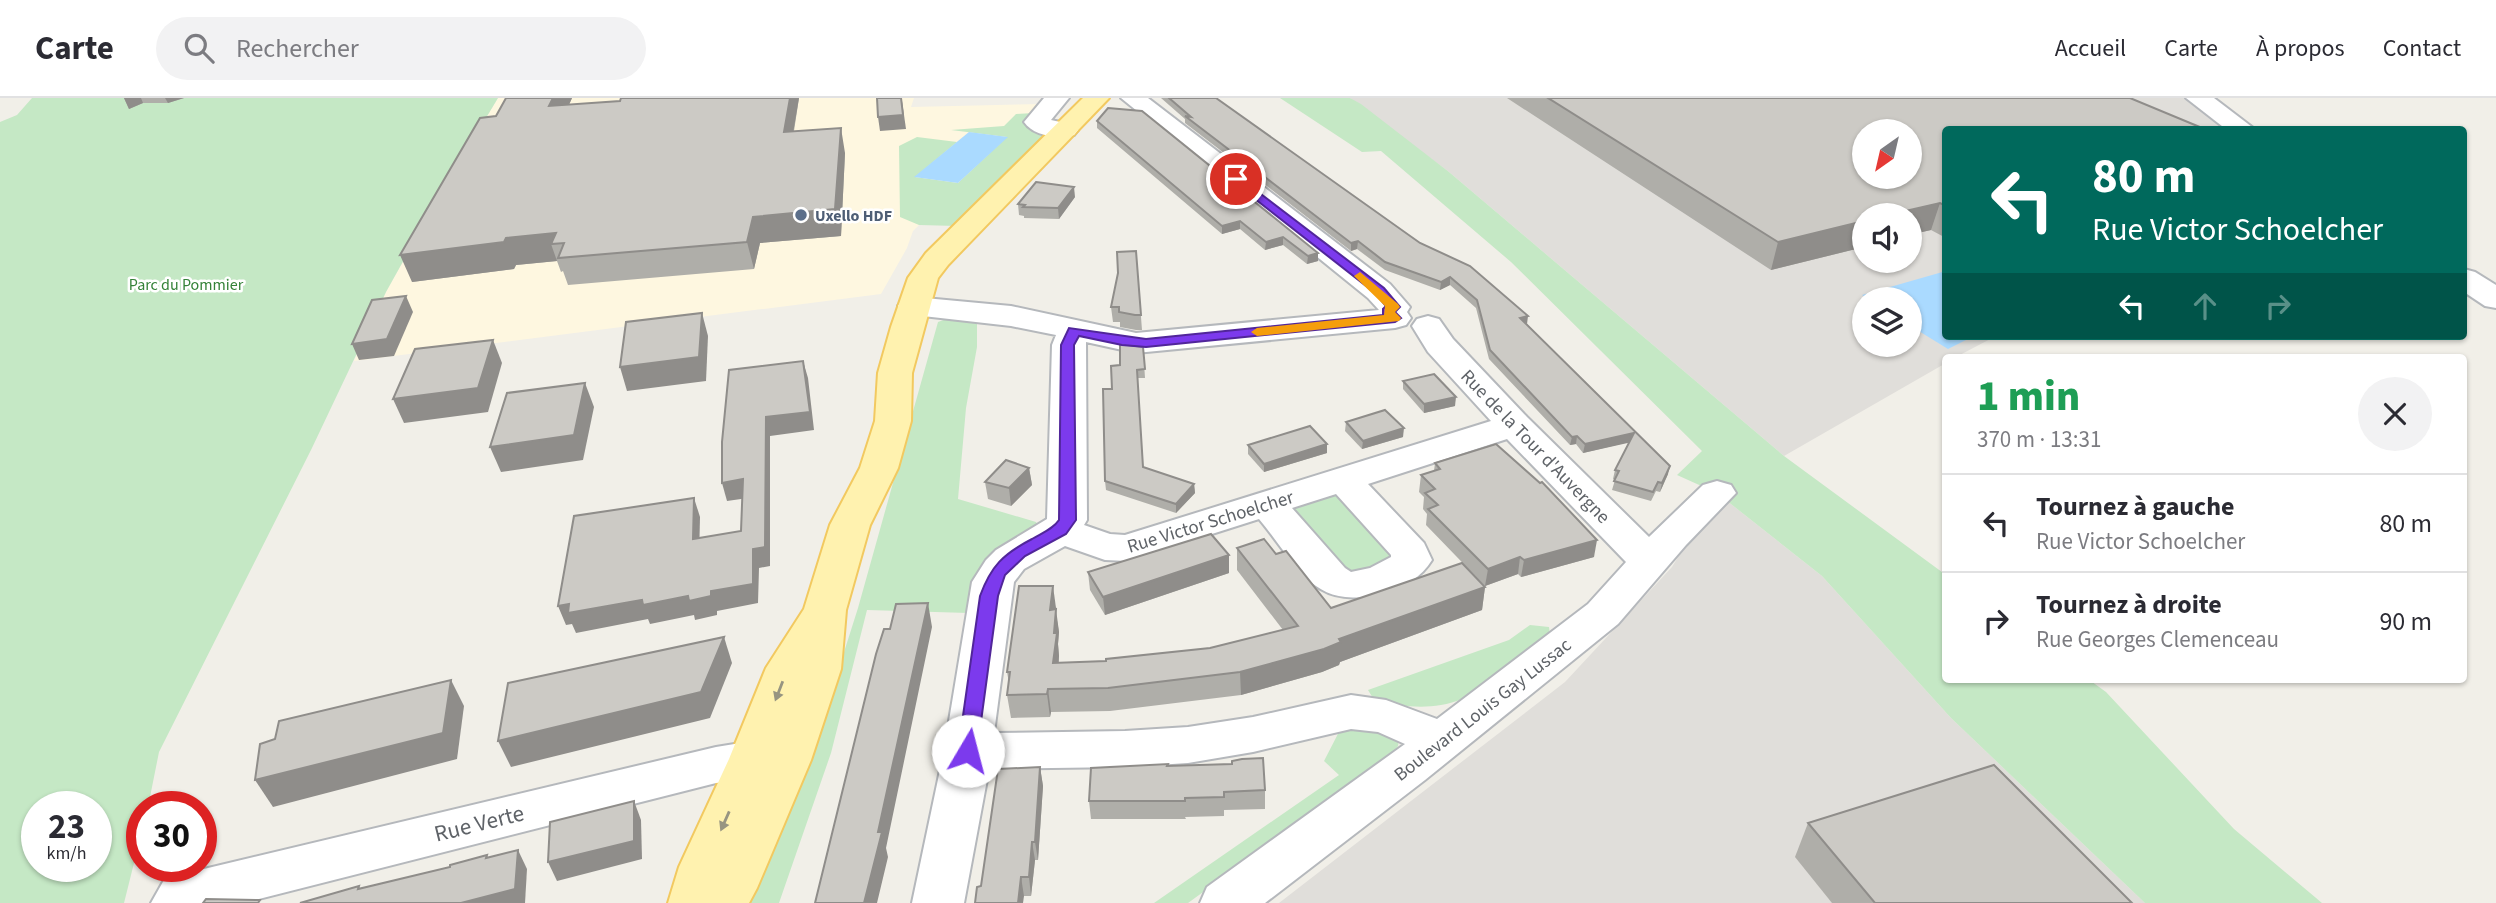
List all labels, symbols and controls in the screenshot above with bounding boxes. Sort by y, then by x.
search box [156,17,646,80]
text: Carte [35,25,114,72]
icon: search [180,29,218,67]
text: Rechercher [236,30,359,67]
text: Accueil [2055,31,2126,66]
text: Carte [2164,31,2218,66]
text: À propos [2256,31,2345,66]
text: Contact [2383,31,2461,66]
north arrow [1852,119,1922,189]
map controls [1852,119,1922,357]
text: 80 m [2092,142,2196,212]
pin [1206,149,1266,209]
icon: left [1977,154,2068,245]
icon: arrive [1217,160,1255,198]
button: sound [1852,203,1922,273]
place label: Uxello HDF [815,205,892,227]
marker: Uxello HDF [793,207,809,223]
text: Rue Victor Schoelcher [2092,207,2383,253]
park label: Parc du Pommier [129,274,244,296]
button: layers [1852,287,1922,357]
icon: left [2113,287,2151,325]
icon: ahead [2186,287,2224,325]
icon: right [2259,287,2297,325]
street label: Rue de la Tour d'Auvergne [1454,364,1616,530]
text: 1 min [1977,367,2080,427]
button: close [2358,377,2432,451]
text: 370 m · 13:31 [1977,423,2101,456]
street label: Rue Victor Schoelcher [1124,484,1297,561]
text: Tournez à gauche [2036,488,2235,525]
icon: left [1977,504,2015,542]
text: 80 m [2379,505,2432,542]
text: Rue Victor Schoelcher [2036,525,2245,558]
text: Tournez à droite [2036,586,2222,623]
icon: right [1977,602,2015,640]
text: 90 m [2379,603,2432,640]
text: Rue Georges Clemenceau [2036,623,2279,656]
street label: Boulevard Louis Gay Lussac [1388,632,1578,788]
one-way arrow [774,680,785,701]
position arrow [931,714,1005,788]
speed limit sign: 30 [126,791,217,882]
street label: Rue Verte [431,796,527,851]
text: 23 [48,802,85,852]
one-way arrow [719,811,730,832]
text: km/h [47,841,86,866]

